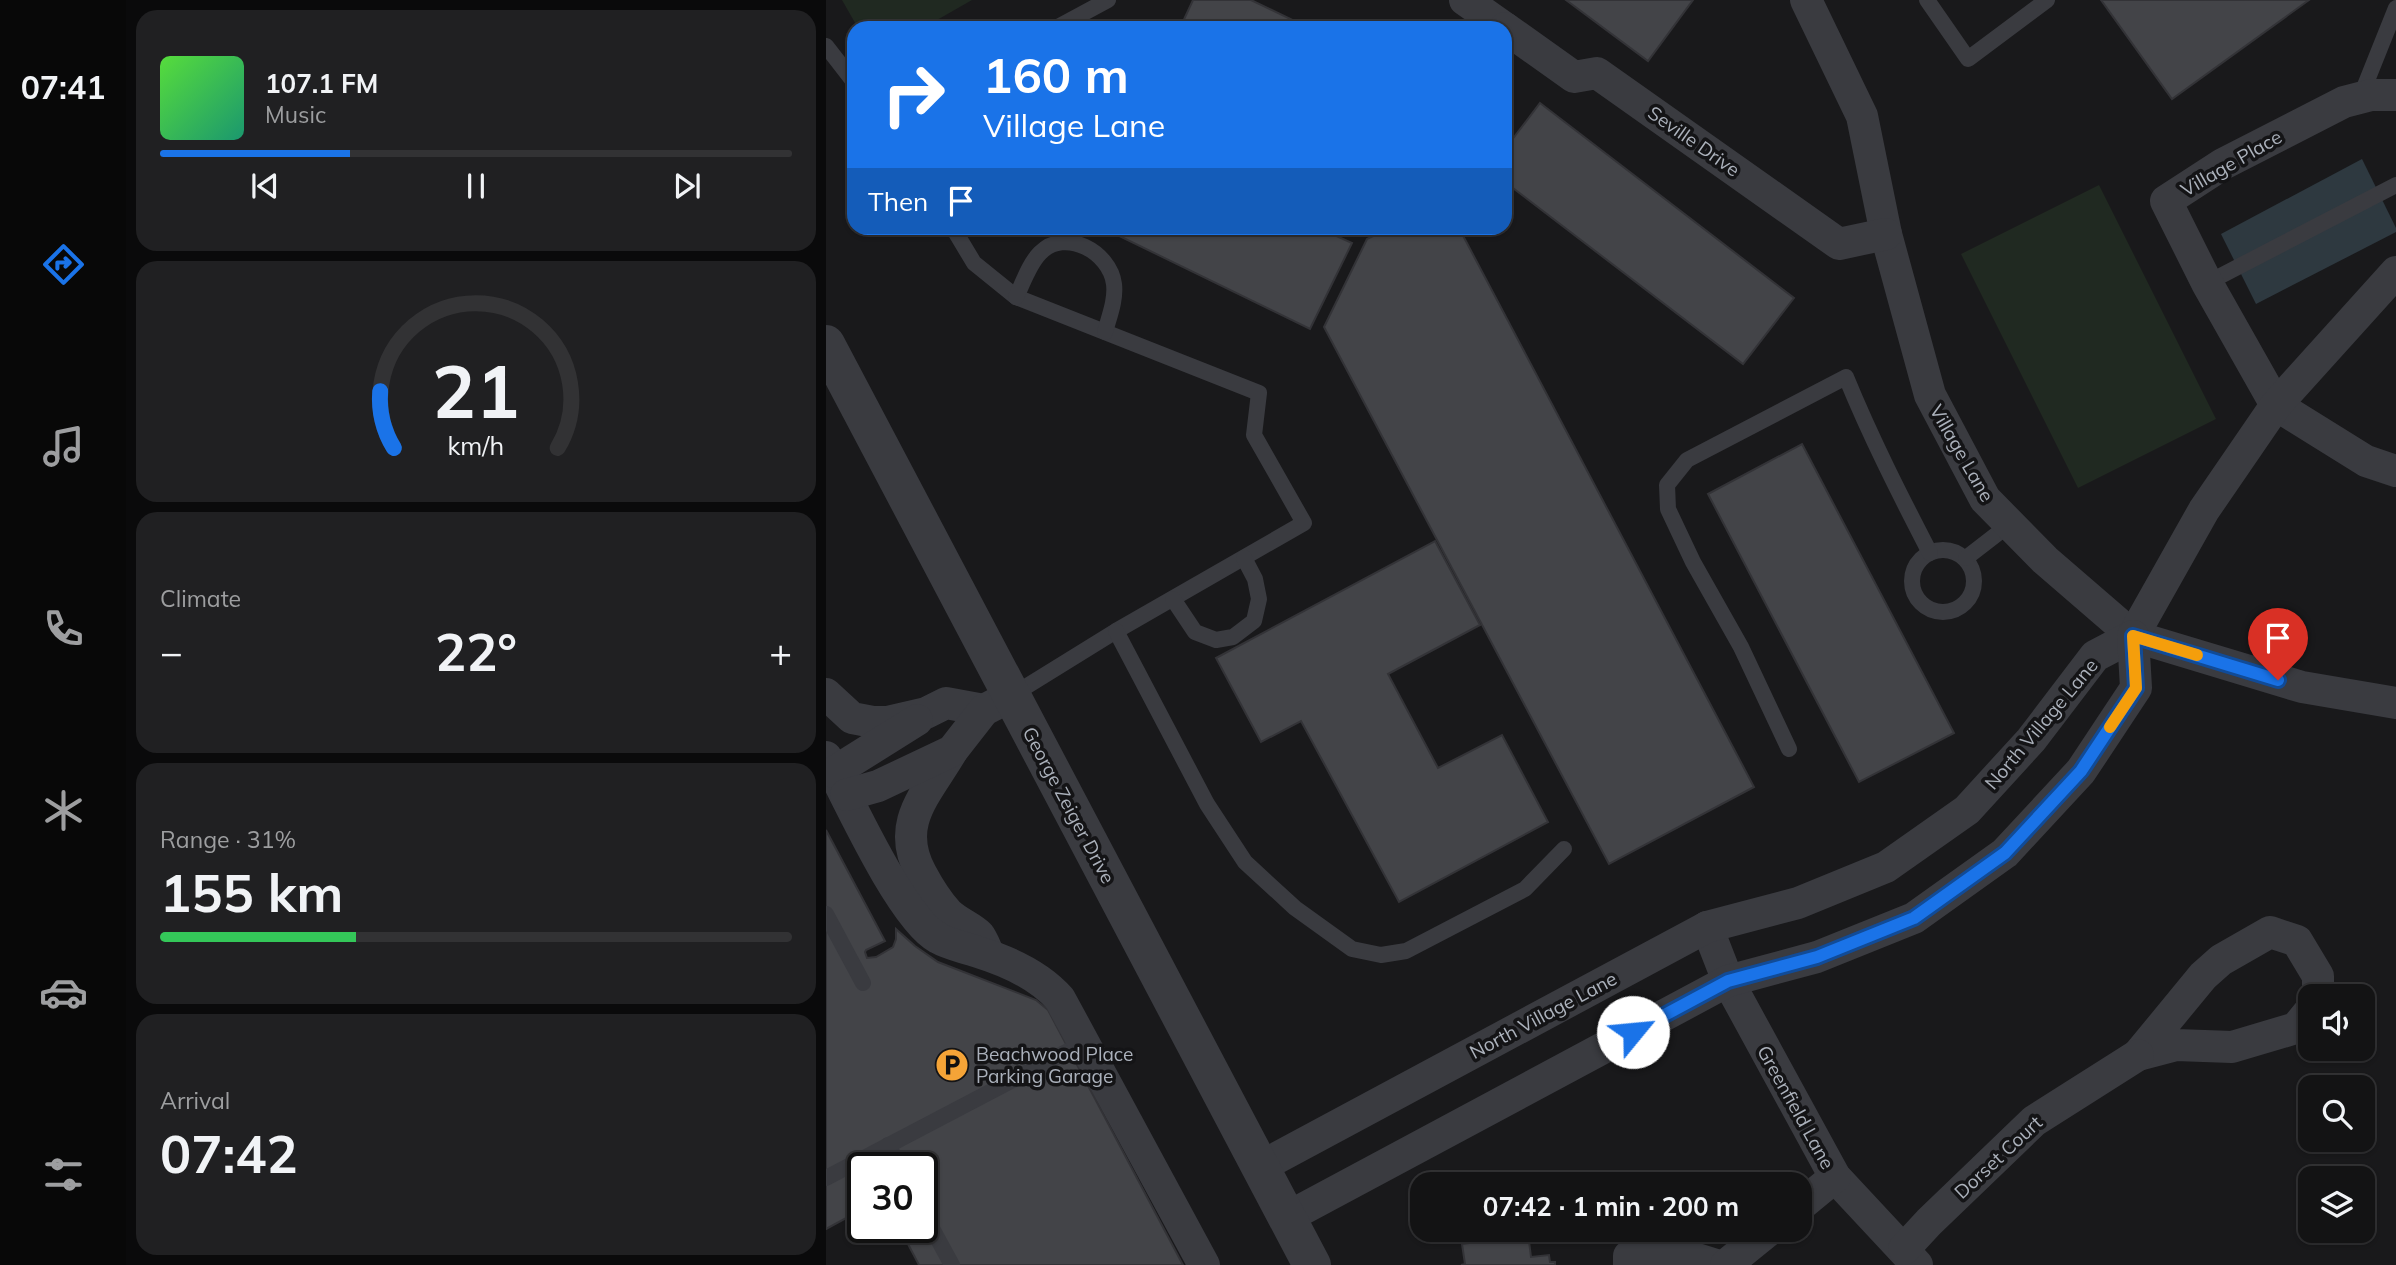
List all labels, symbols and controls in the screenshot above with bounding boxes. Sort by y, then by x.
text: 160 m [983,44,1129,105]
icon: right [868,49,959,140]
text: 07:41 [21,67,105,107]
text: 107.1 FM [265,67,378,100]
text: Music [265,100,326,129]
street label: Seville Drive [1643,101,1745,181]
text: Village Lane [983,105,1165,145]
street label: Village Place [2176,124,2286,202]
icon: previous [246,167,284,205]
icon: pause [457,167,495,205]
icon: next [668,167,706,205]
icon: arrive [942,182,980,220]
text: Then [868,185,928,218]
icon: directions [39,240,88,289]
text: 21 [432,345,520,436]
street label: Village Lane [1925,400,1999,506]
icon: music [39,422,88,471]
text: km/h [448,429,504,460]
text: Climate [160,584,241,613]
icon: phone [39,604,88,653]
pin [2248,608,2308,680]
text: 22° [435,619,517,684]
icon: arrive [2259,619,2297,657]
text: − [160,628,183,676]
text: + [769,628,792,676]
street label: North Village Lane [1979,654,2103,794]
street label: George Zeiger Drive [1018,723,1120,887]
icon: climate [39,786,88,835]
text: Range · 31% [160,825,296,854]
text: 155 km [160,860,343,925]
street label: North Village Lane [1465,966,1621,1064]
icon: car [39,968,88,1017]
map controls [2298,984,2375,1243]
button: sound [2298,984,2375,1061]
position arrow [1596,995,1670,1069]
street label: Greenfield Lane [1752,1041,1840,1173]
place label: Beachwood Place Parking Garage [976,1042,1133,1088]
parking icon: Beachwood Place Parking Garage [933,1046,971,1084]
button: search [2298,1075,2375,1152]
text: Arrival [160,1086,230,1115]
street label: Dorset Court [1949,1110,2047,1204]
text: 07:42 [160,1121,298,1186]
icon: filters [39,1150,88,1199]
speed limit sign: 30 [847,1152,938,1243]
button: layers [2298,1166,2375,1243]
text: 07:42 · 1 min · 200 m [1483,1190,1739,1223]

